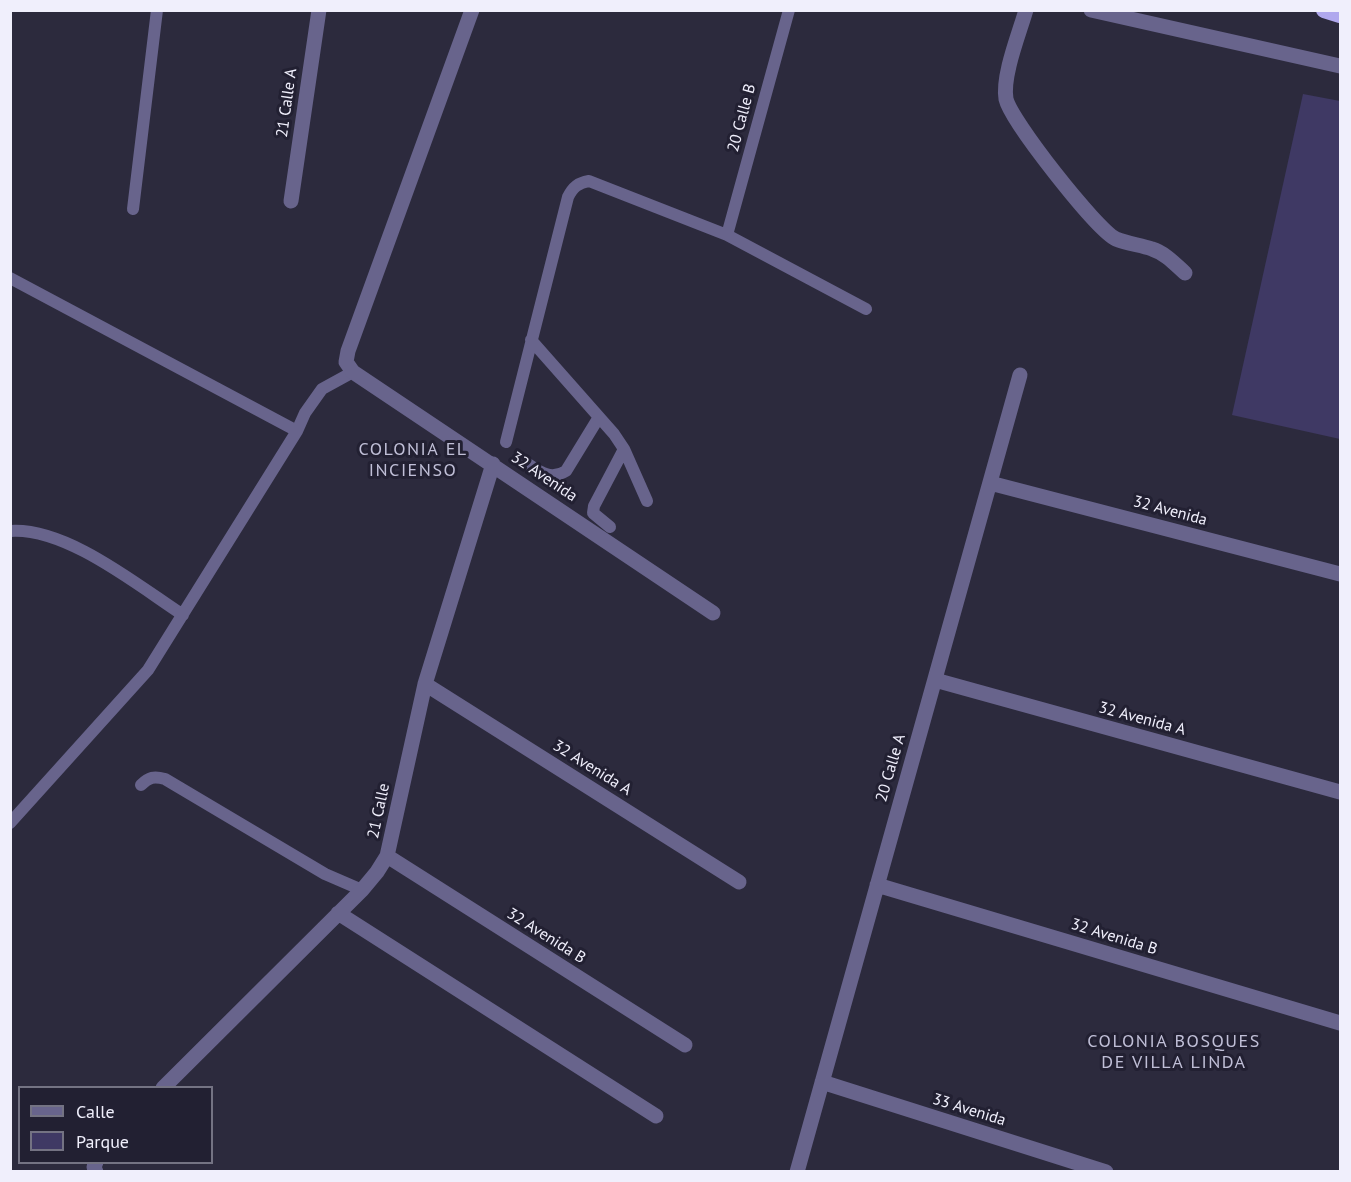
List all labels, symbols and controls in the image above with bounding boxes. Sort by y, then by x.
street label: 21 Calle A [273,67,301,139]
street label: 20 Calle B [724,82,760,154]
district label: COLONIA EL INCIENSO [358,439,468,482]
street label: 32 Avenida [507,448,581,506]
street label: 32 Avenida [1131,492,1209,530]
street label: 32 Avenida A [1096,698,1188,740]
street label: 20 Calle A [872,732,910,804]
street label: 32 Avenida A [549,736,635,800]
street label: 21 Calle [364,782,394,840]
street label: 32 Avenida B [503,904,589,968]
street label: 32 Avenida B [1068,915,1160,959]
district label: COLONIA BOSQUES DE VILLA LINDA [1087,1031,1261,1074]
legend [18,1086,213,1164]
street label: 33 Avenida [930,1090,1008,1130]
text: Calle [76,1100,115,1123]
text: Parque [76,1130,129,1153]

